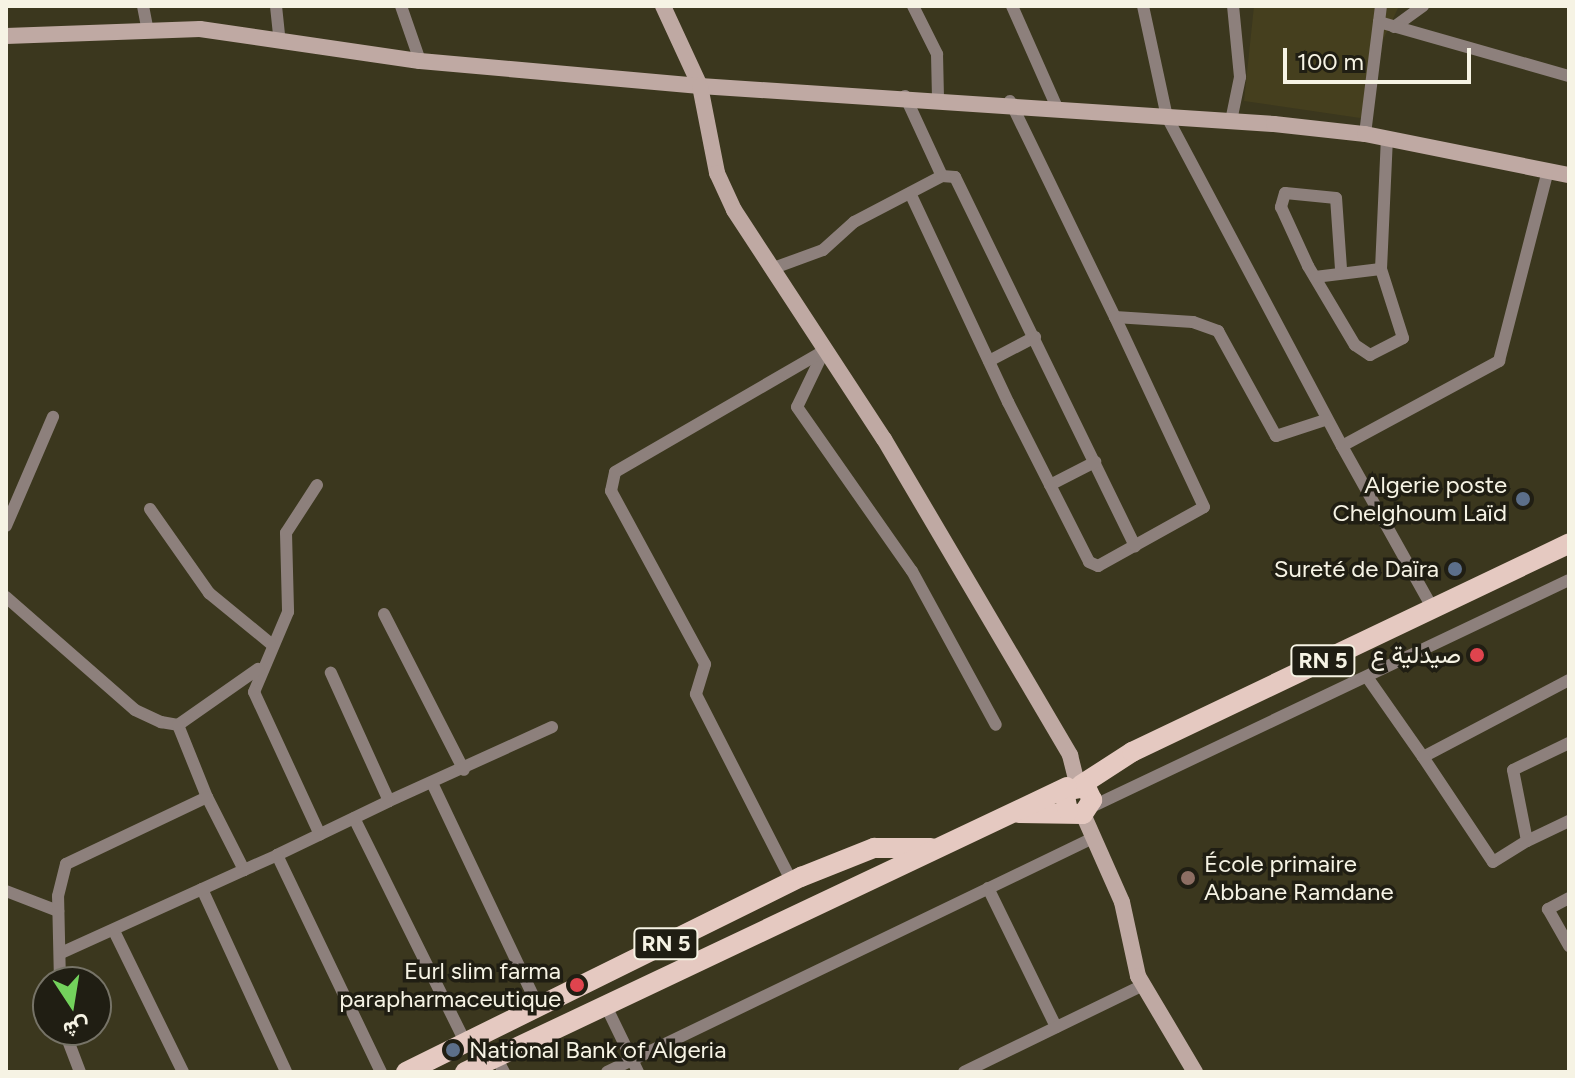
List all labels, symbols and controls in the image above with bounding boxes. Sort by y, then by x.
scale bar [1287,32,1475,82]
text: 100 m [1297,47,1364,76]
place label: Algerie poste Chelghoum Laïd [1332,471,1507,527]
marker: Algerie poste Chelghoum Laïd [1514,490,1532,508]
place label: Sureté de Daïra [1274,555,1439,583]
marker: Sureté de Daïra [1446,560,1464,578]
place label: صيدلية ع [1371,641,1461,669]
road number: RN 5 [1289,643,1357,679]
marker: صيدلية ع [1468,646,1486,664]
place label: École primaire Abbane Ramdane [1204,850,1394,906]
marker: École primaire Abbane Ramdane [1179,869,1197,887]
road number: RN 5 [632,926,700,962]
place label: Eurl slim farma parapharmaceutique [339,957,561,1013]
north arrow [32,966,112,1046]
marker: Eurl slim farma parapharmaceutique [568,976,586,994]
text: ش [61,1012,92,1044]
place label: National Bank of Algeria [469,1036,726,1064]
marker: National Bank of Algeria [444,1041,462,1059]

